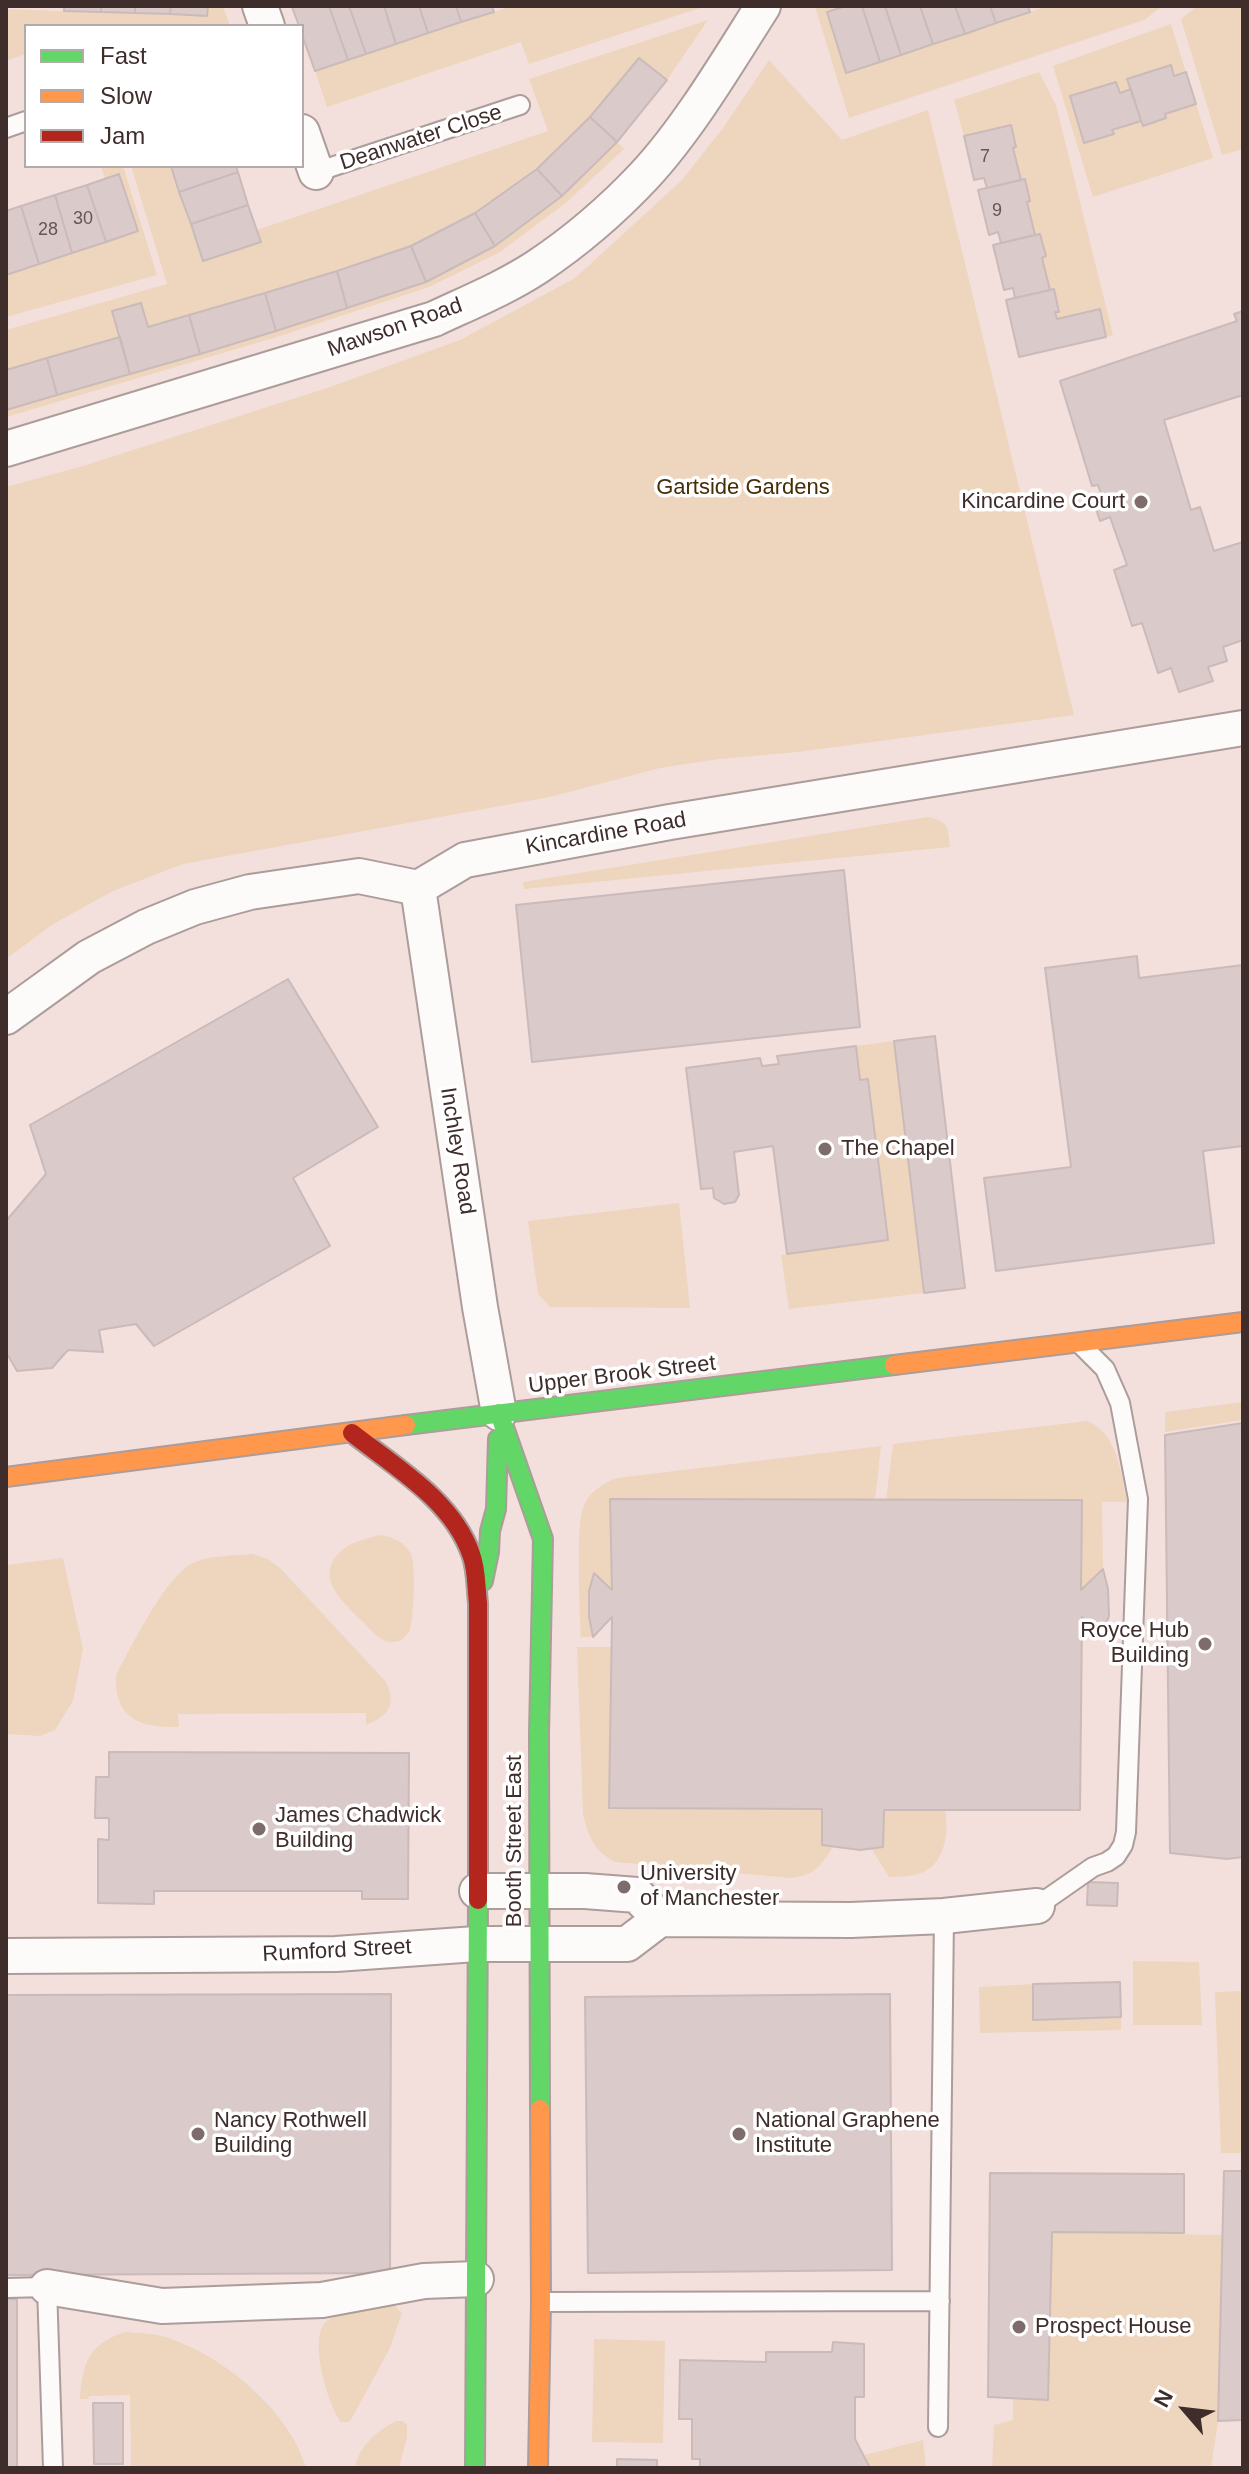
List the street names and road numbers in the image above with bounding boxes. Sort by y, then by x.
street label: Deanwater Close [337,99,505,177]
street label: Mawson Road [324,293,466,363]
street label: Kincardine Road [524,807,688,861]
street label: Inchley Road [434,1086,480,1216]
street label: Upper Brook Street [527,1350,717,1400]
street label: Booth Street East [502,1755,528,1927]
street label: Rumford Street [262,1934,412,1968]

